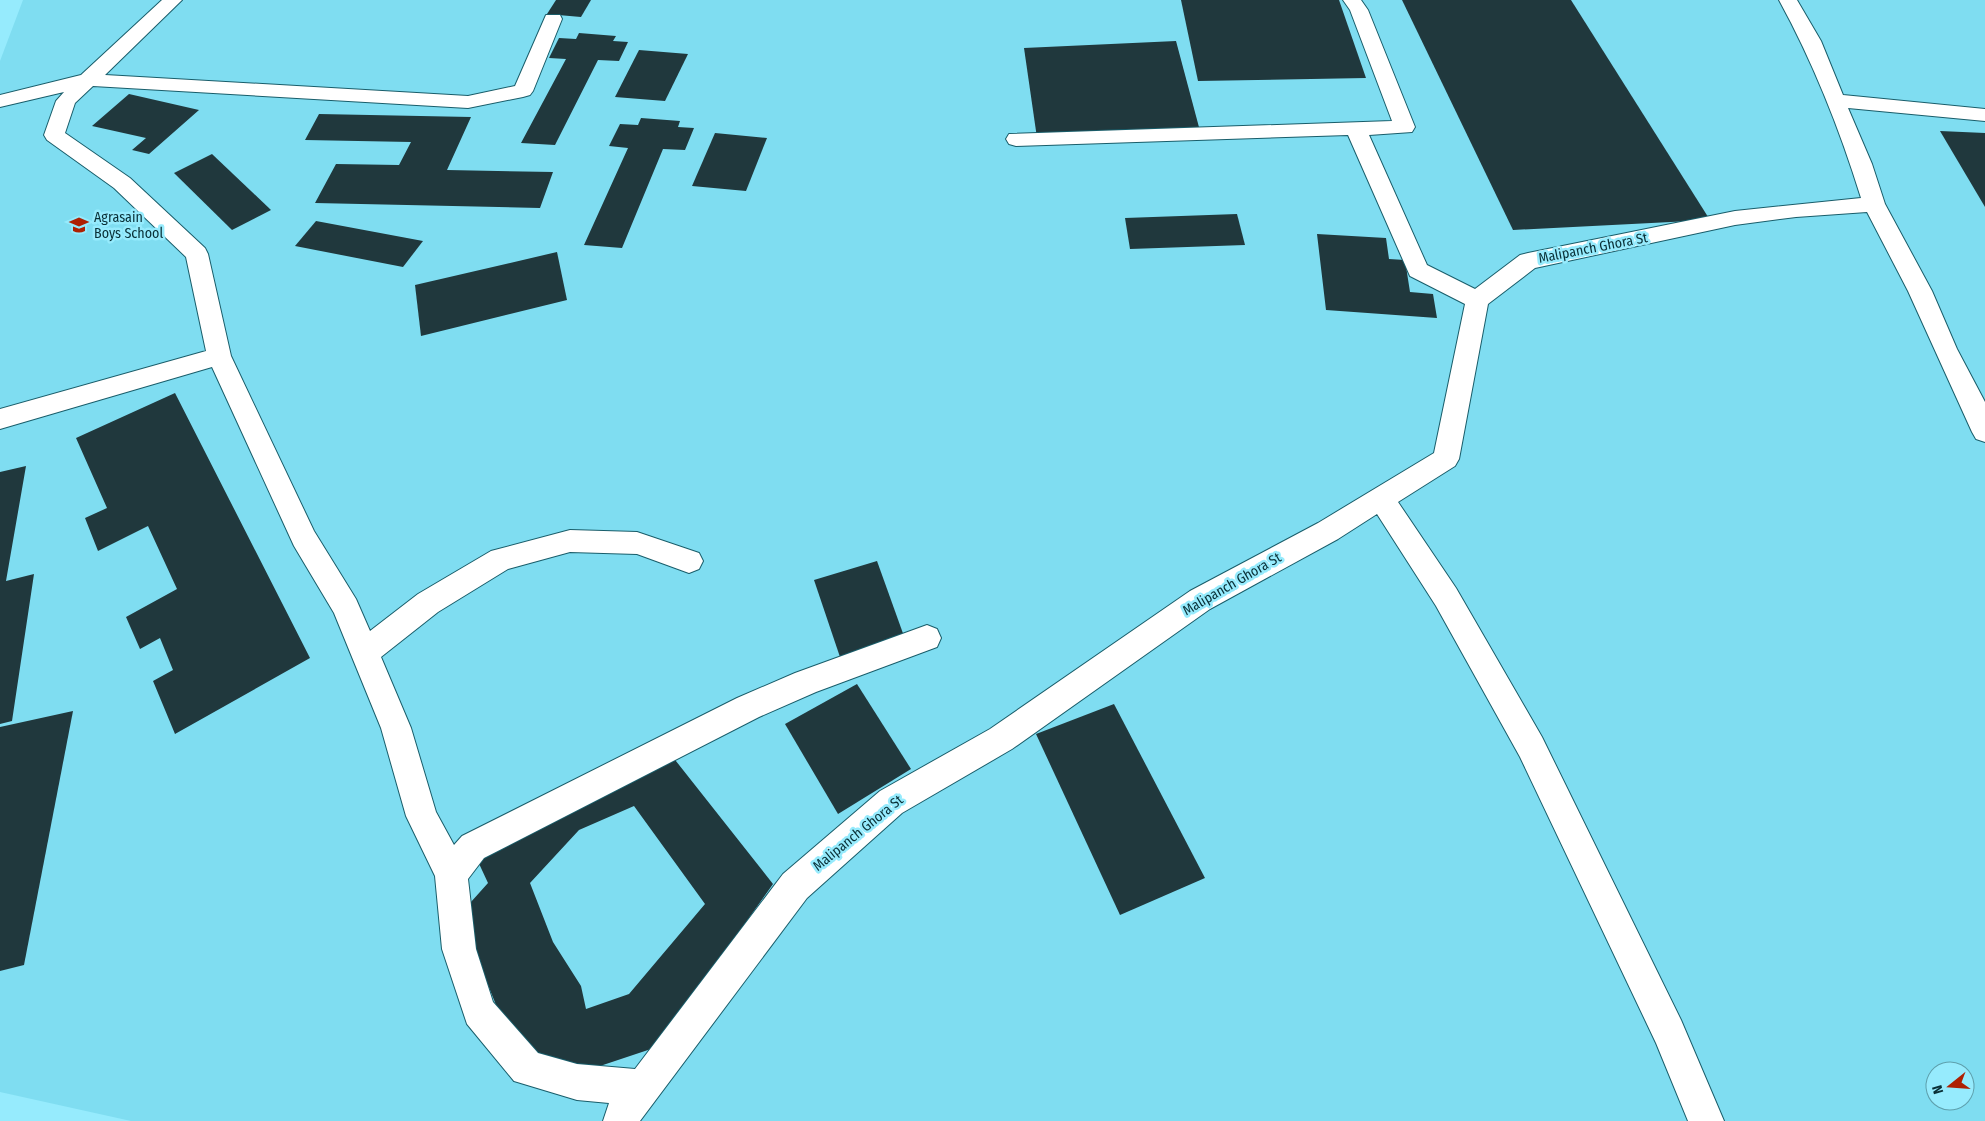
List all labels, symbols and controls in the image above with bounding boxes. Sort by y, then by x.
place label: Agrasain Boys School [94,209,163,242]
school or university icon: Agrasain Boys School [68,214,90,236]
street label: Malipanch Ghora St [1537,229,1650,267]
street label: Malipanch Ghora St [1180,549,1285,619]
street label: Malipanch Ghora St [810,791,907,875]
north arrow [1925,1061,1975,1111]
text: N [1929,1083,1947,1096]

